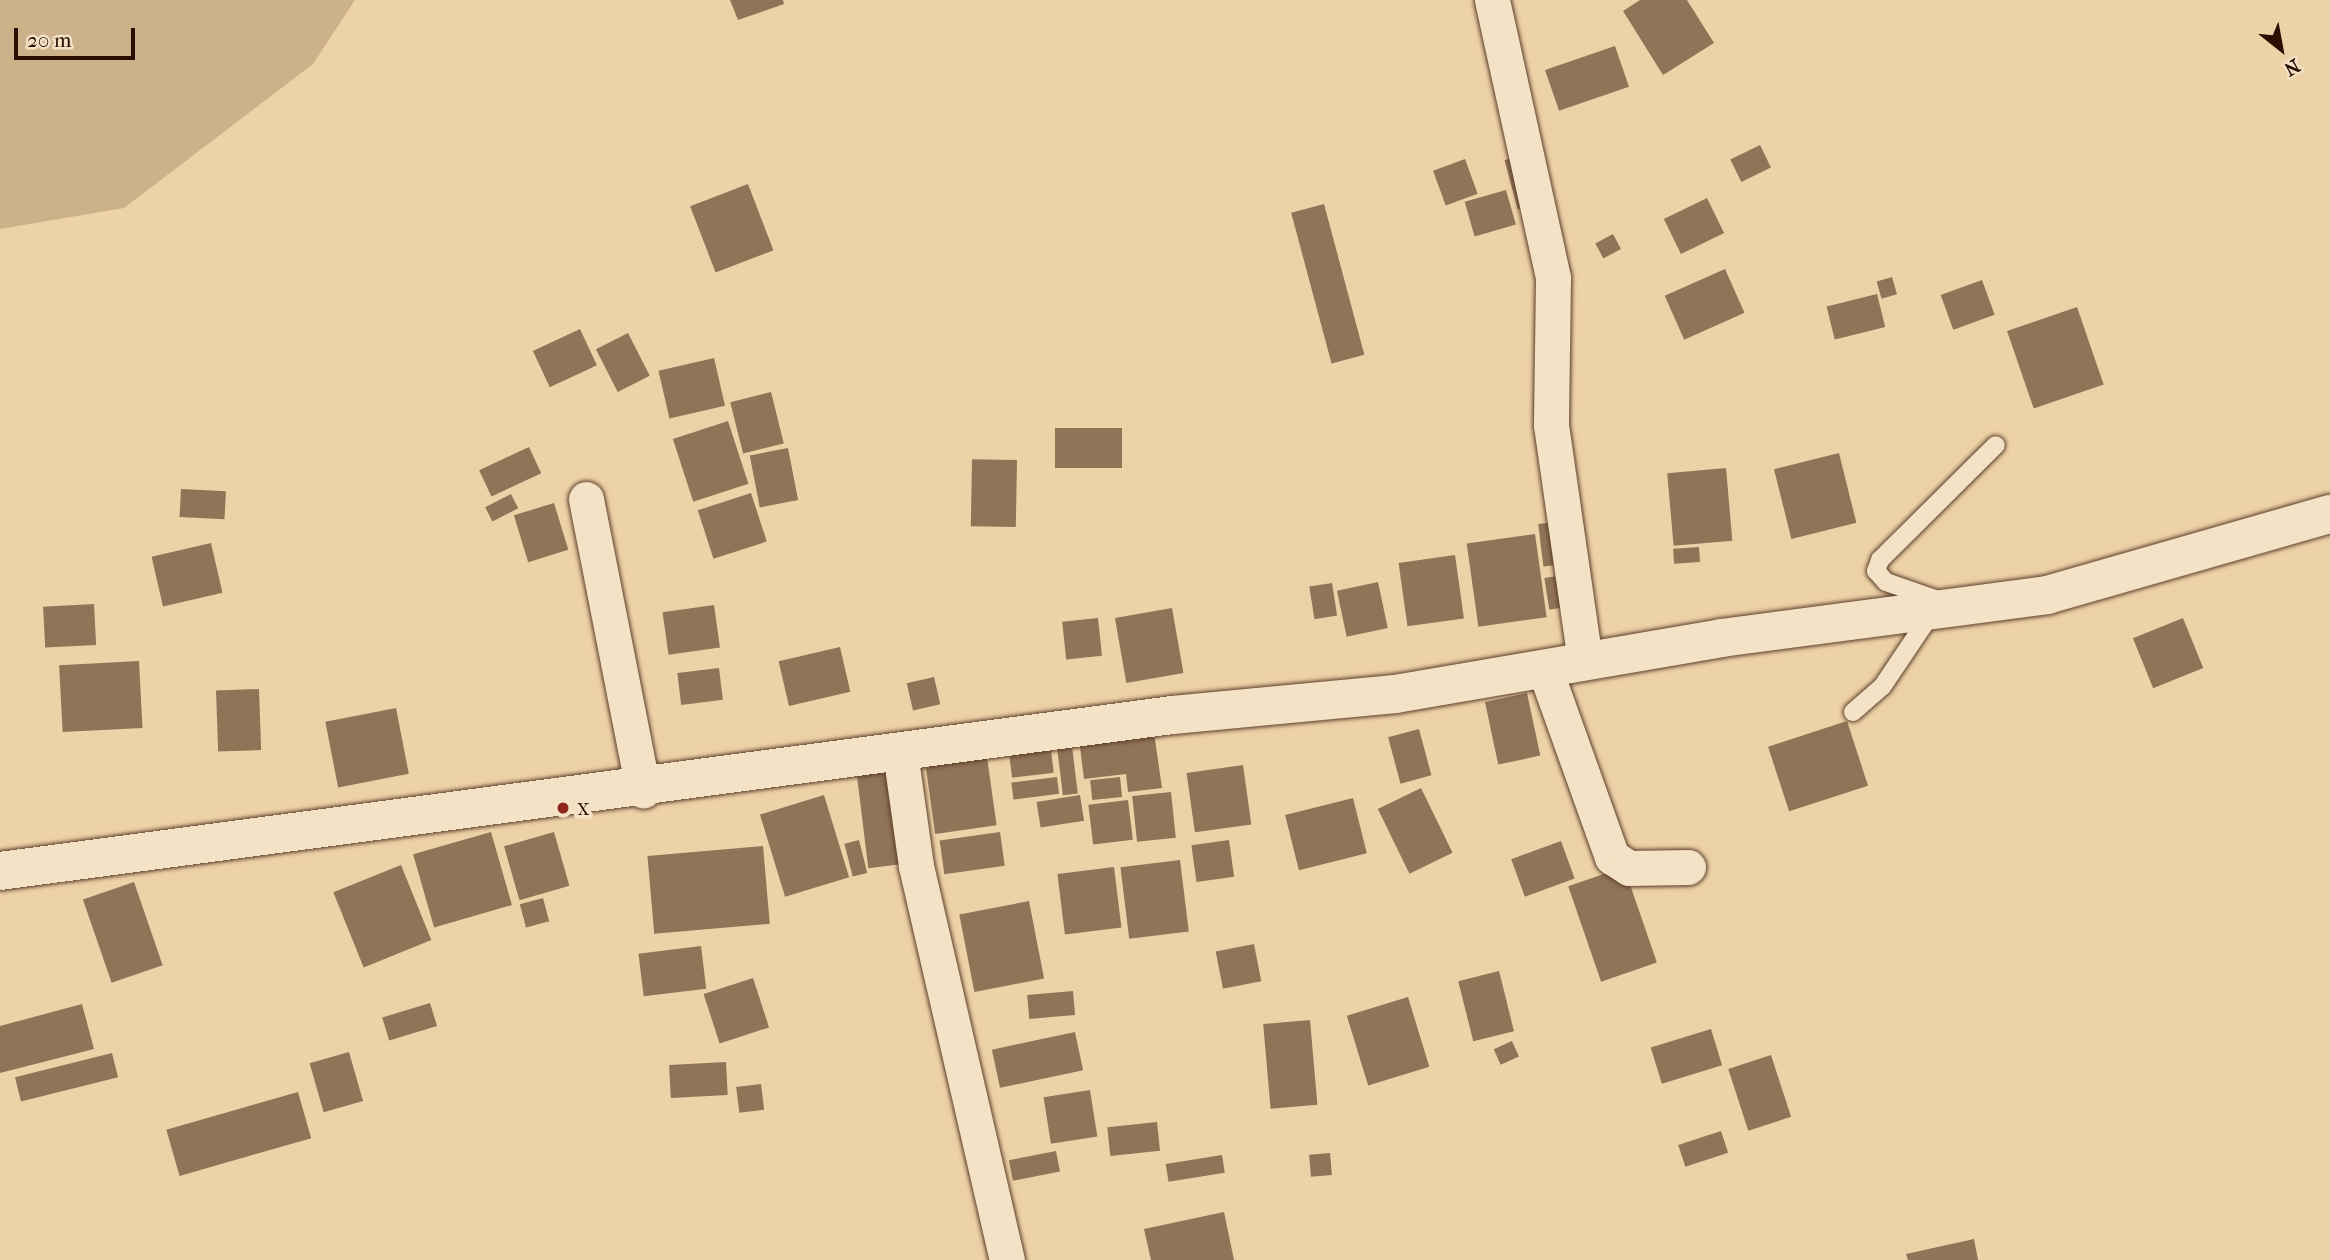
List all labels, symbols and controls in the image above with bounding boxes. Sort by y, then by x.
scale bar [18,14,138,58]
north arrow [2246,14,2316,84]
text: 20 m [27,28,71,52]
text: N [2280,54,2304,80]
place label: x [577,794,590,822]
marker: x [555,800,571,816]

